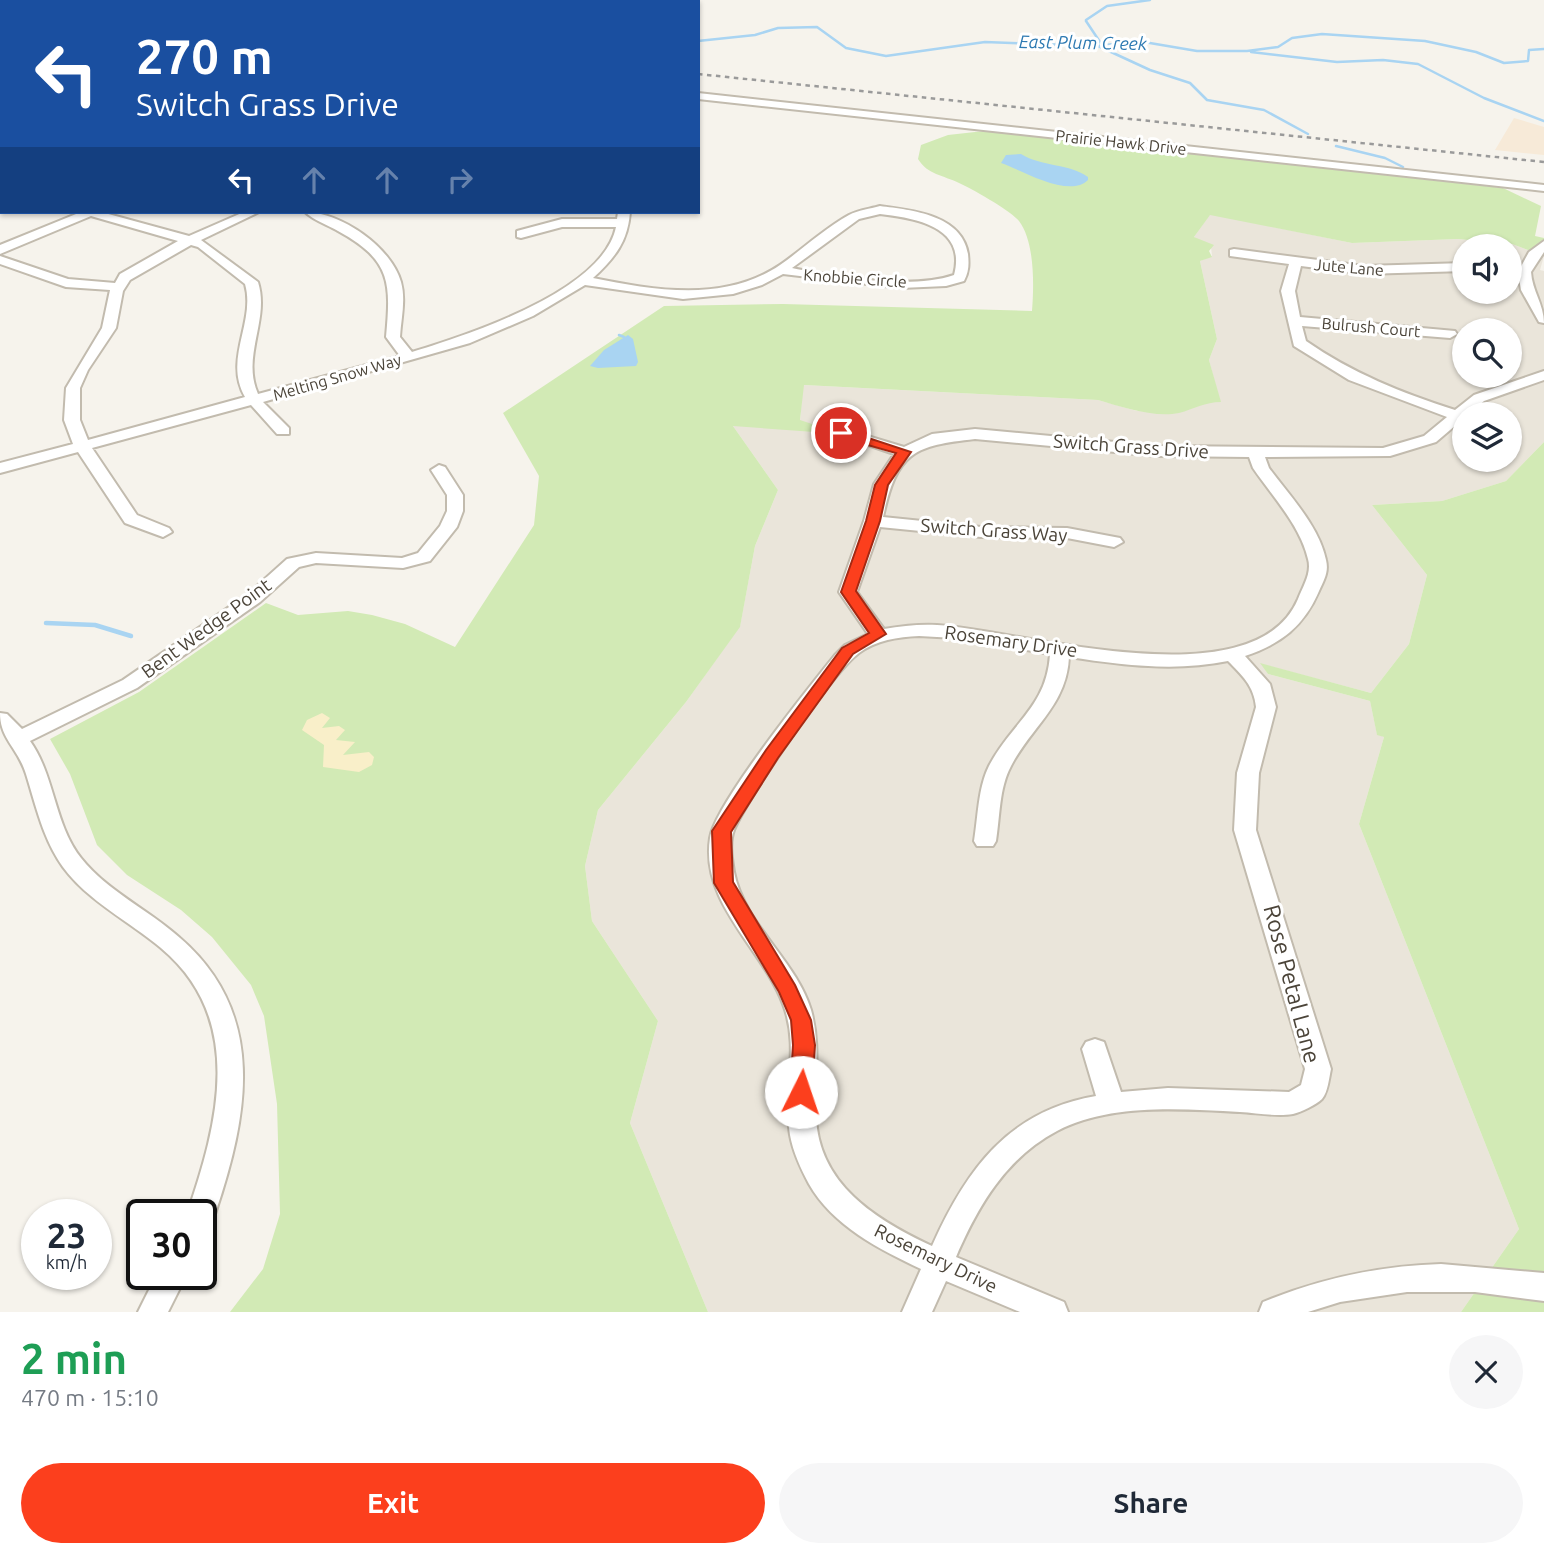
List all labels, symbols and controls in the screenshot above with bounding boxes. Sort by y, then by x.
icon: left [21,28,112,119]
text: 270 m [136,28,273,83]
water label: East Plum Creek [1019,31,1148,53]
text: Switch Grass Drive [136,86,399,122]
street label: Prairie Hawk Drive [1055,126,1187,158]
icon: left [222,161,260,199]
icon: ahead [295,161,333,199]
icon: ahead [368,161,406,199]
icon: right [441,161,479,199]
map controls [1452,234,1522,472]
button: sound [1452,234,1522,304]
street label: Jute Lane [1313,255,1385,279]
street label: Knobbie Circle [803,265,907,291]
street label: Bulrush Court [1321,314,1422,340]
button: search [1452,318,1522,388]
street label: Melting Snow Way [271,350,403,404]
button: layers [1452,402,1522,472]
pin [811,403,871,463]
icon: arrive [822,414,860,452]
street label: Switch Grass Drive [1052,430,1210,462]
street label: Switch Grass Way [920,514,1068,546]
street label: Bent Wedge Point [137,573,276,682]
street label: Rosemary Drive [943,621,1079,661]
street label: Rose Petal Lane [1259,902,1326,1066]
position arrow [764,1055,838,1129]
speed limit sign: 30 [126,1199,217,1290]
text: 23 [47,1215,86,1255]
street label: Rosemary Drive [871,1219,1001,1297]
text: km/h [46,1252,87,1272]
text: 2 min [21,1335,127,1382]
button: close [1449,1335,1523,1409]
text: 470 m · 15:10 [21,1385,159,1410]
button: Exit [21,1463,765,1543]
button: Share [779,1463,1523,1543]

